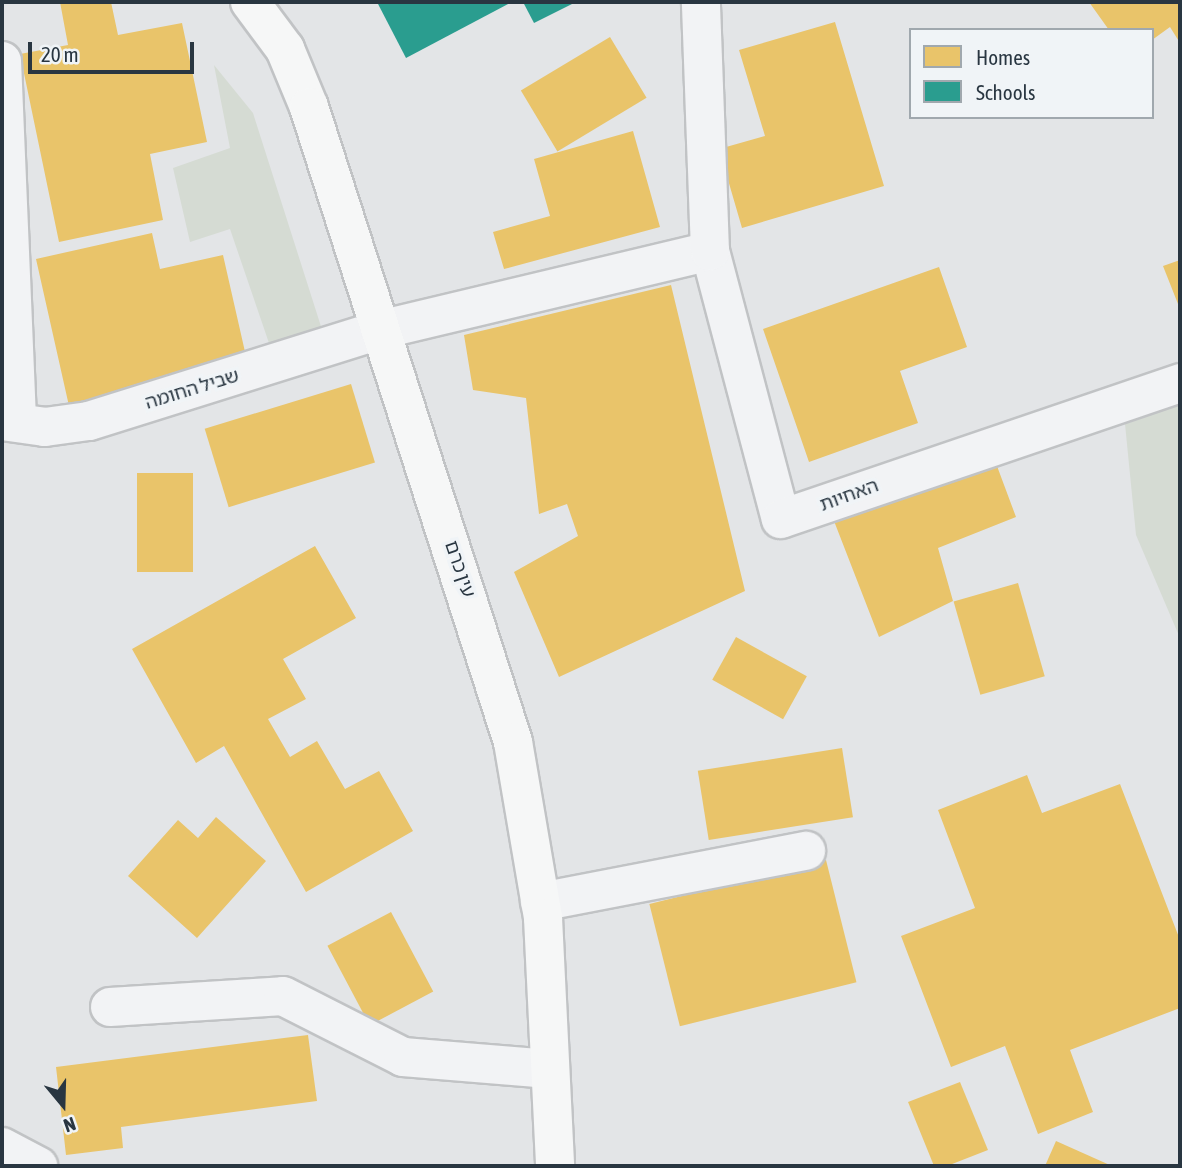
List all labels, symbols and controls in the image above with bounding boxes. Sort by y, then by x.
scale bar [32,28,198,72]
legend [909,28,1154,119]
text: 20 m [41,42,79,66]
text: Homes [976,45,1030,69]
text: Schools [976,80,1036,104]
street label: שביל החומה [142,364,242,414]
street label: האחיות [817,474,881,516]
street label: עין כרם [440,538,480,600]
north arrow [28,1070,98,1140]
text: N [61,1113,79,1137]

